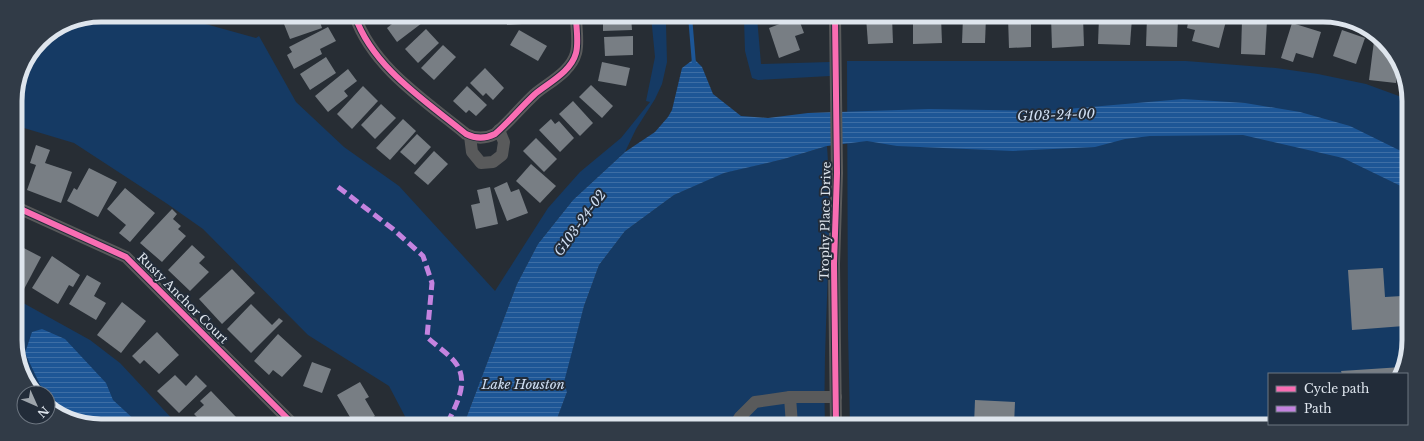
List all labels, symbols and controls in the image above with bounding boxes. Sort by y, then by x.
water label: G103-24-00 [1017,105,1096,125]
street label: Trophy Place Drive [816,161,834,281]
water label: G103-24-02 [550,187,610,259]
street label: Rusty Anchor Court [134,249,232,347]
legend [1268,373,1408,425]
water label: Lake Houston [480,376,565,393]
text: Cycle path [1304,381,1369,396]
north arrow [16,385,56,425]
text: Path [1304,401,1332,416]
text: N [34,403,52,421]

